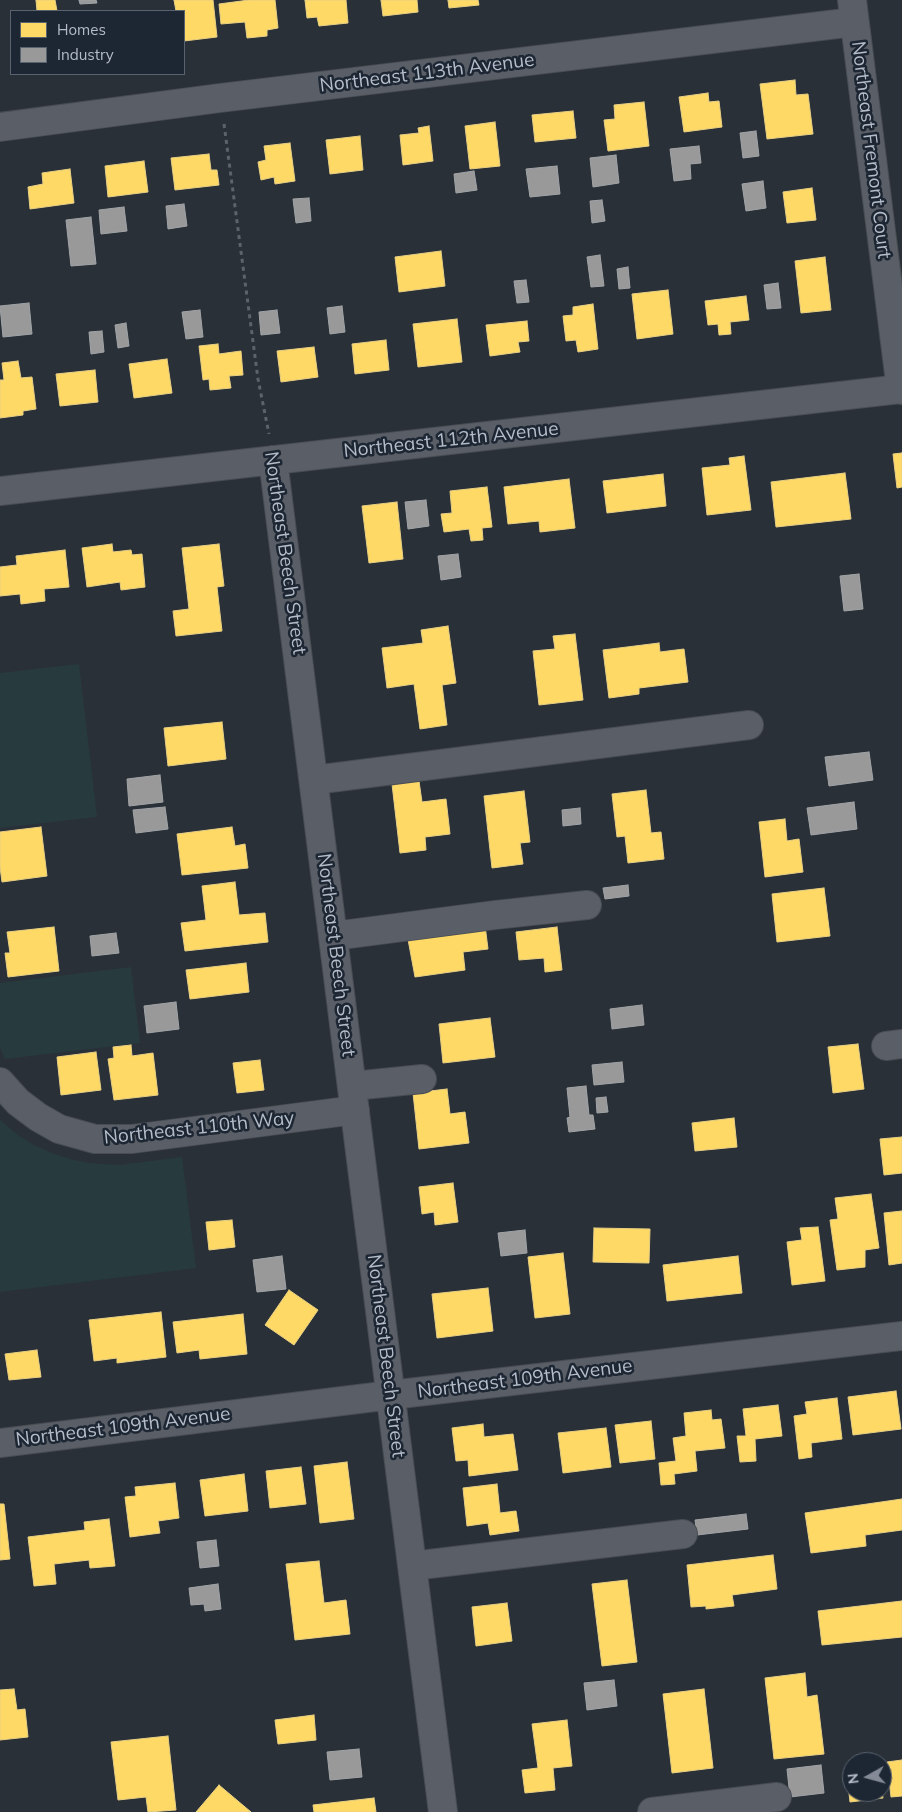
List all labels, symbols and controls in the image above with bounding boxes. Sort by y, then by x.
legend [10,10,185,75]
text: Homes [57,20,106,39]
street label: Northeast Fremont Court [846,40,896,260]
text: Industry [57,45,114,64]
street label: Northeast 113th Avenue [318,49,536,97]
street label: Northeast 112th Avenue [342,417,560,463]
street label: Northeast Beech Street [259,450,311,656]
street label: Northeast Beech Street [312,852,360,1058]
street label: Northeast 110th Way [103,1107,295,1149]
street label: Northeast Beech Street [362,1253,410,1459]
street label: Northeast 109th Avenue [416,1355,634,1403]
street label: Northeast 109th Avenue [14,1403,232,1451]
north arrow [842,1752,892,1802]
text: N [844,1772,863,1785]

